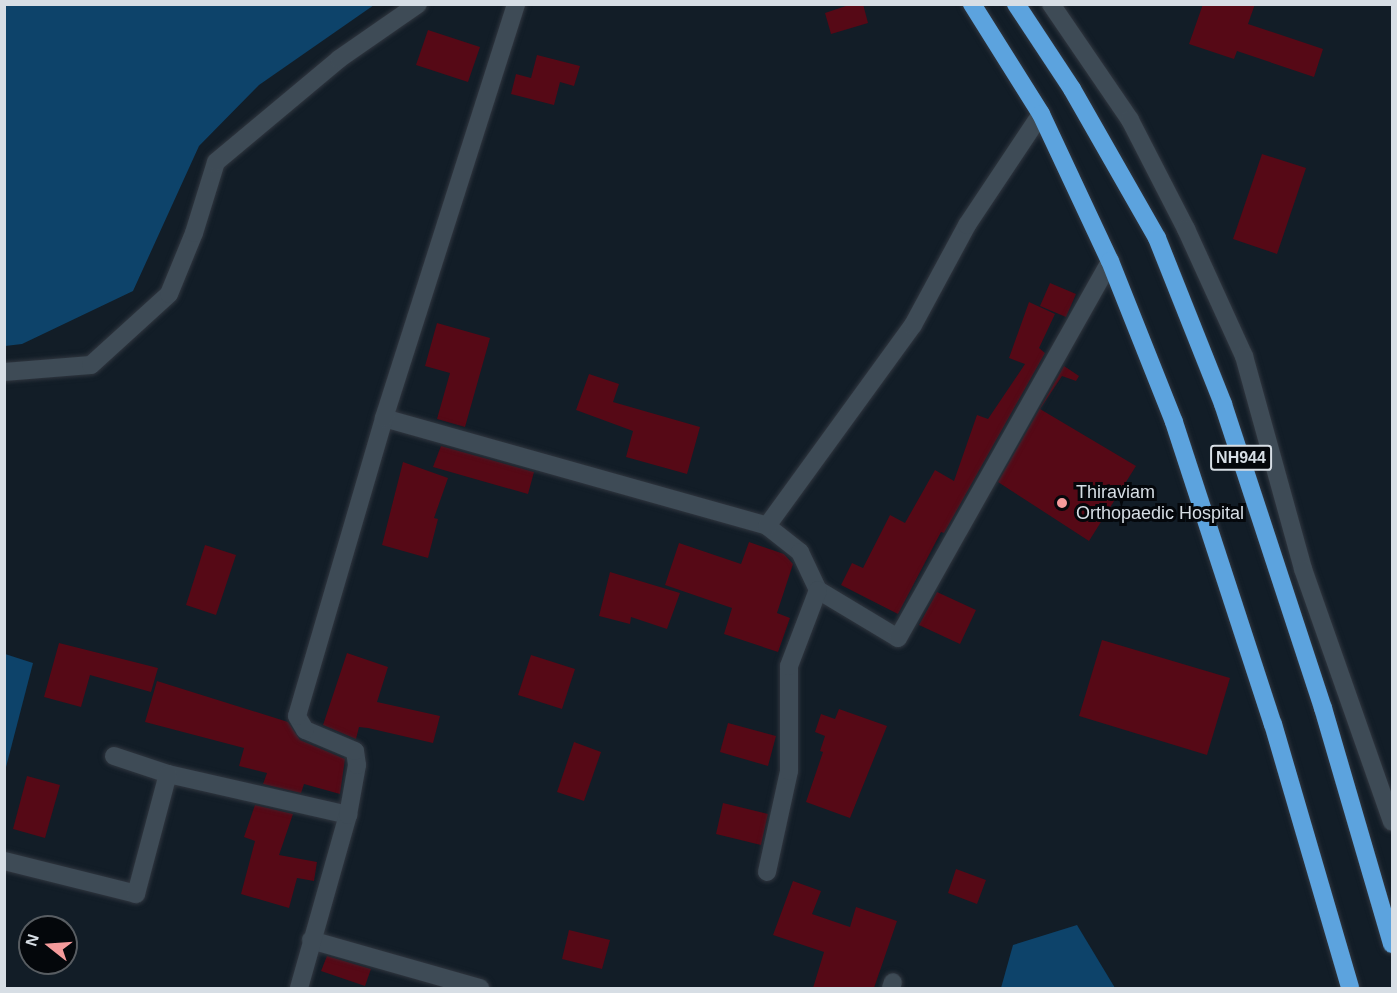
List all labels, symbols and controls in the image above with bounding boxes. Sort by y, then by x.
road number: NH944 [1210,445,1272,471]
place label: Thiraviam Orthopaedic Hospital [1076,482,1244,524]
marker: Thiraviam Orthopaedic Hospital [1053,494,1071,512]
north arrow [18,915,78,975]
text: N [22,932,42,948]

